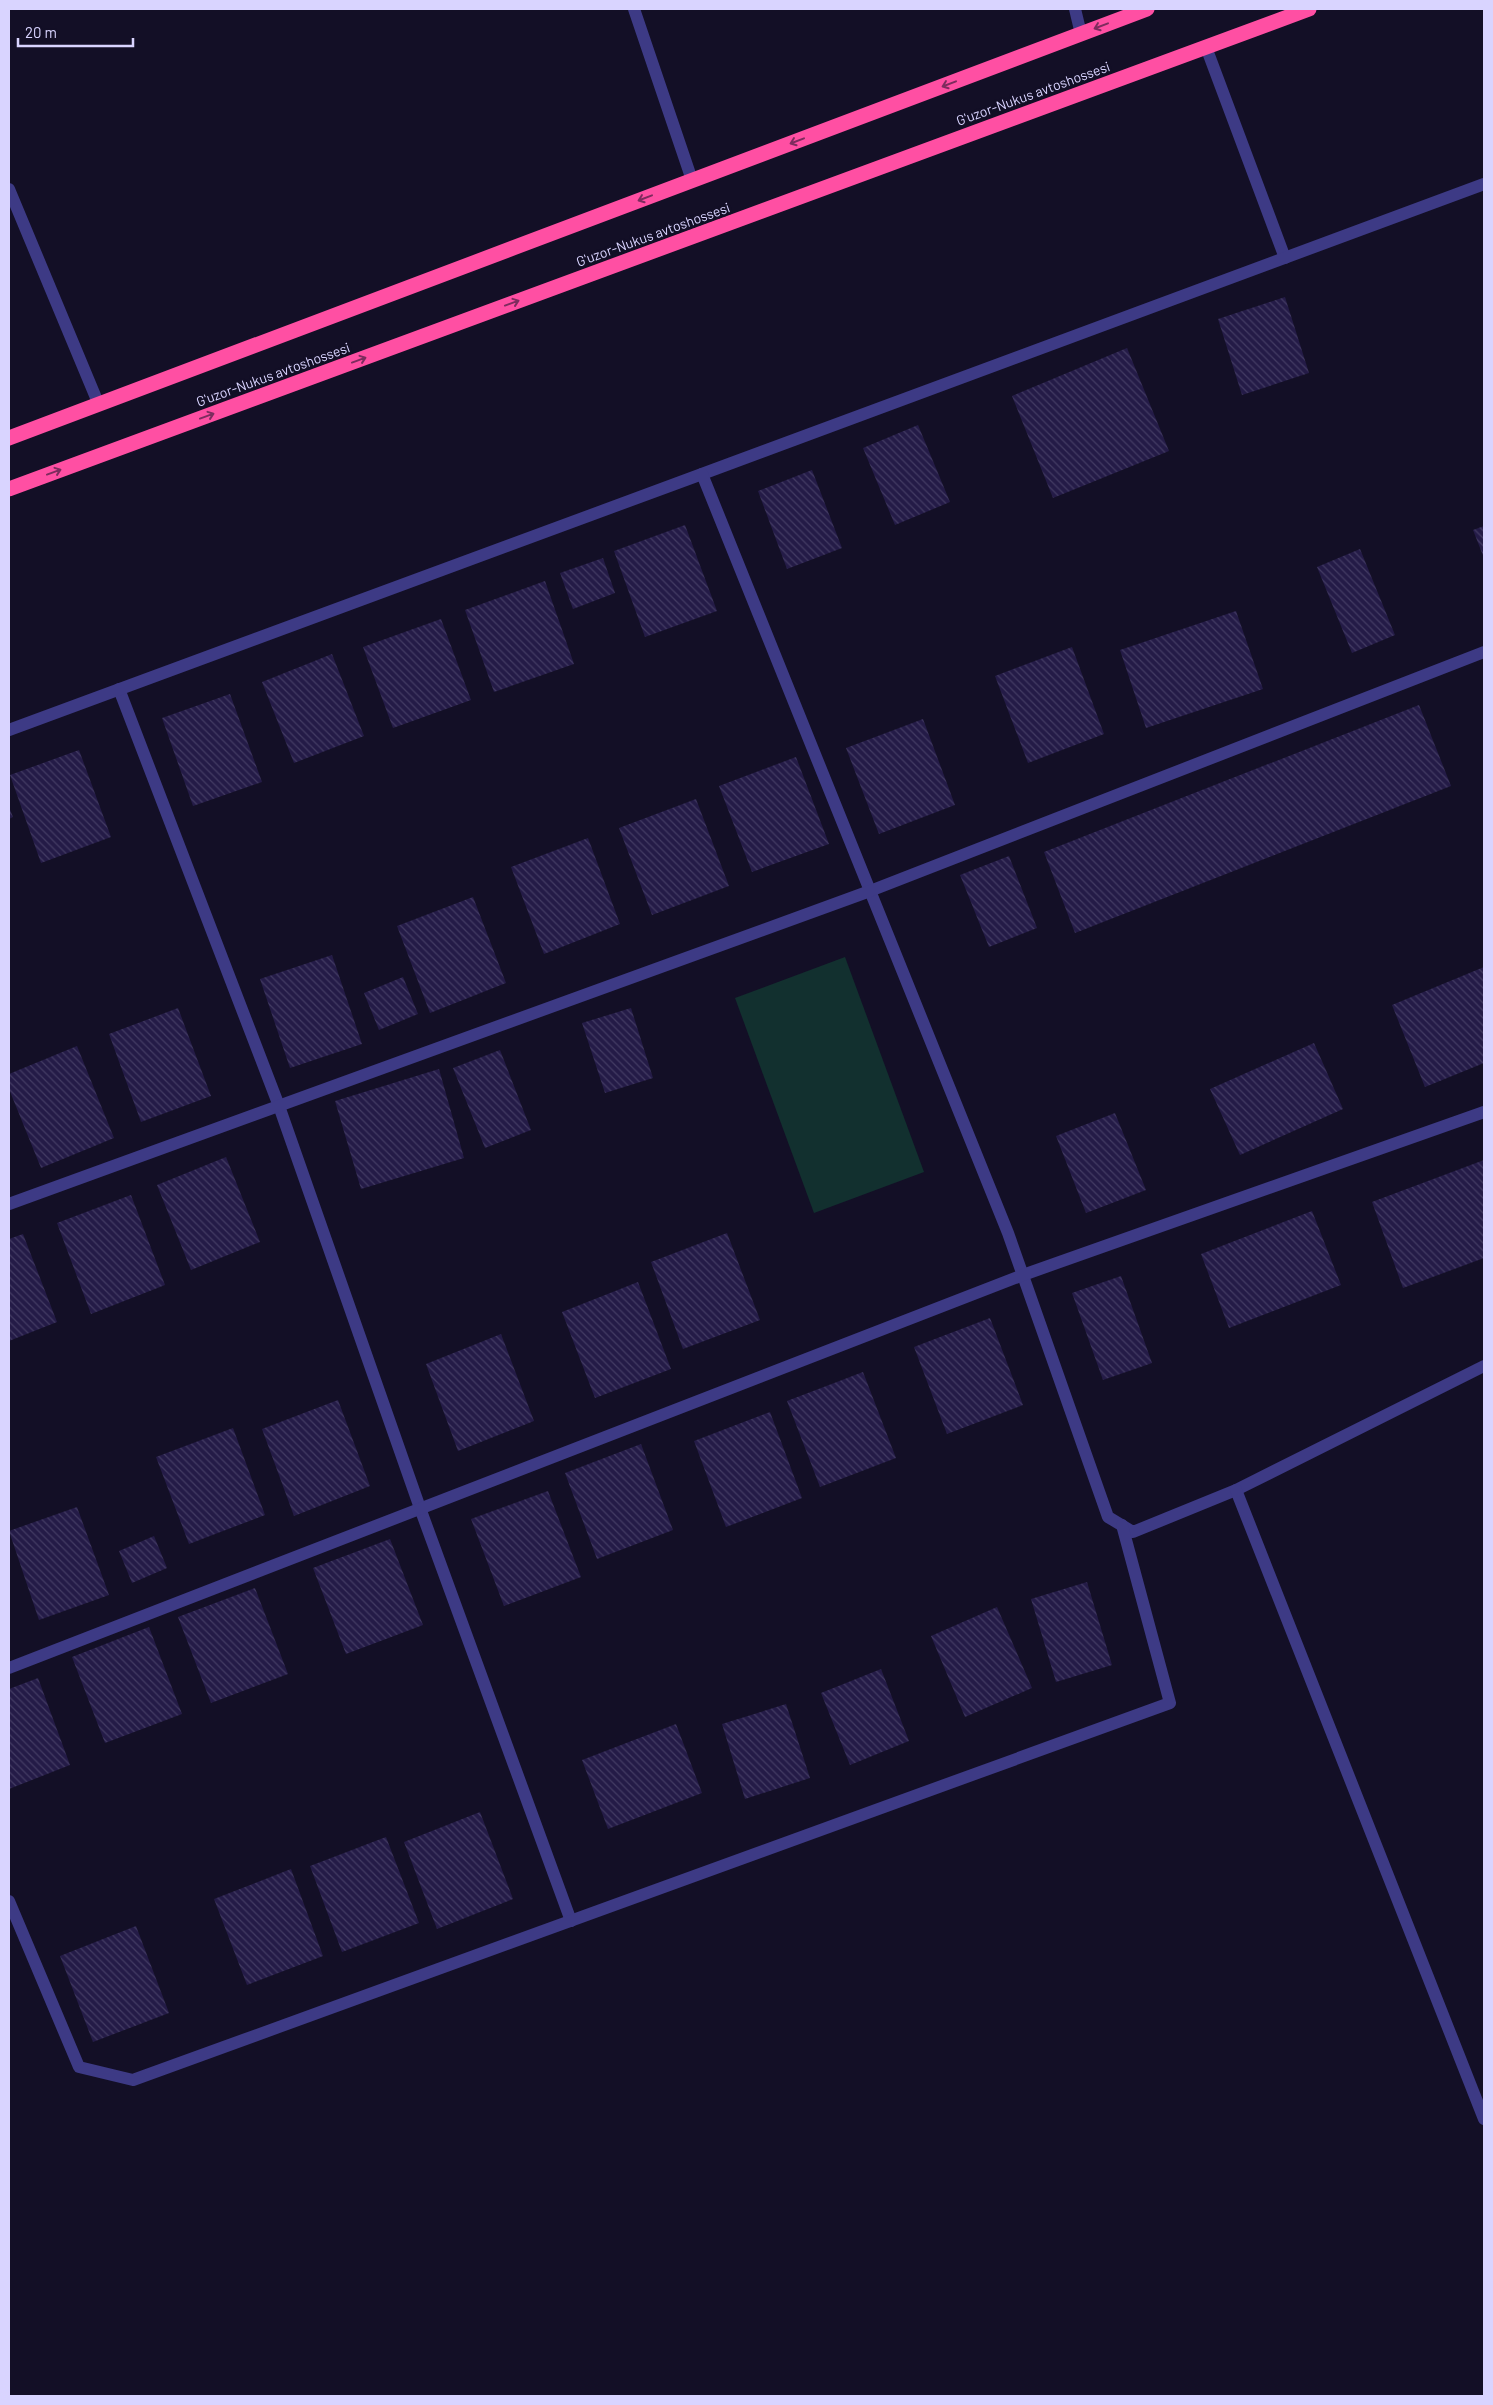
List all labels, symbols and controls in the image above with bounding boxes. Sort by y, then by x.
scale bar [18,15,132,47]
one-way arrow [1094,22,1110,31]
text: 20 m [25,23,57,41]
street label: G'uzor-Nukus avtoshossesi [954,57,1112,129]
one-way arrow [942,80,957,89]
one-way arrow [790,137,806,146]
one-way arrow [638,194,654,203]
street label: G'uzor-Nukus avtoshossesi [574,198,732,270]
one-way arrow [504,298,519,307]
street label: G'uzor-Nukus avtoshossesi [194,338,352,410]
one-way arrow [351,355,367,364]
one-way arrow [199,411,214,420]
one-way arrow [46,467,62,476]

